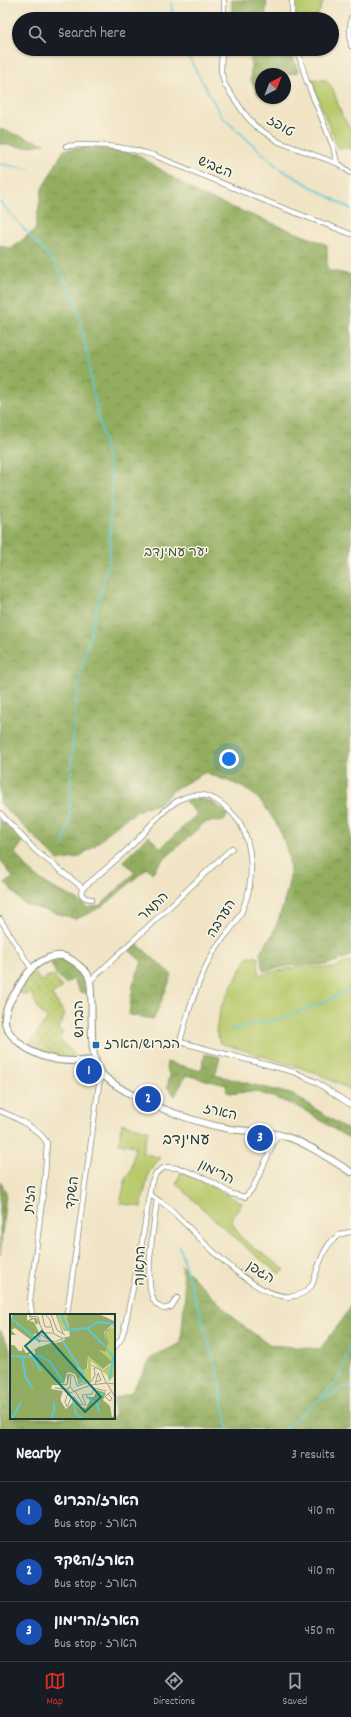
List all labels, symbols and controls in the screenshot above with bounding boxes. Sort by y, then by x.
search box [12,12,339,56]
icon: search [26,23,48,45]
text: Search here [58,23,126,45]
north arrow [255,68,291,104]
street label: טופז [262,111,298,143]
street label: הגביש [194,152,236,184]
park label: יער עמינדב [144,543,208,563]
your location [219,749,239,769]
street label: התמר [134,888,174,926]
street label: הערבה [202,896,242,942]
street label: הברוש [70,1000,90,1038]
place label: הברוש/הארז [104,1035,180,1055]
marker: הברוש/הארז [91,1040,101,1050]
pin: 1 [76,1056,102,1086]
pin: 2 [135,1084,161,1114]
street label: הארז [201,1099,239,1127]
pin: 3 [247,1123,273,1153]
district label: עמינדב [162,1129,210,1152]
street label: הרימון [195,1155,237,1191]
street label: השקד [61,1175,85,1211]
street label: הזית [19,1184,43,1215]
street label: התאנה [130,1245,152,1287]
street label: הגפן [242,1257,278,1289]
inset map [10,1314,115,1419]
text: Nearby [16,1443,60,1467]
text: 3 results [291,1446,335,1465]
text: הארז/הברוש [54,1491,139,1513]
text: 1 [28,1502,30,1521]
text: 410 m [308,1502,335,1521]
text: Bus stop · הארז [54,1515,137,1534]
text: הארז/השקד [54,1551,134,1573]
text: 2 [26,1562,32,1581]
text: 410 m [308,1562,335,1581]
text: Bus stop · הארז [54,1575,137,1594]
text: הארז/הרימון [54,1611,139,1633]
text: 3 [26,1622,32,1641]
text: 450 m [305,1622,335,1641]
text: Bus stop · הארז [54,1635,137,1654]
tab: Map [44,1670,66,1710]
tab: Directions [153,1670,195,1710]
tab: Saved [283,1670,307,1710]

